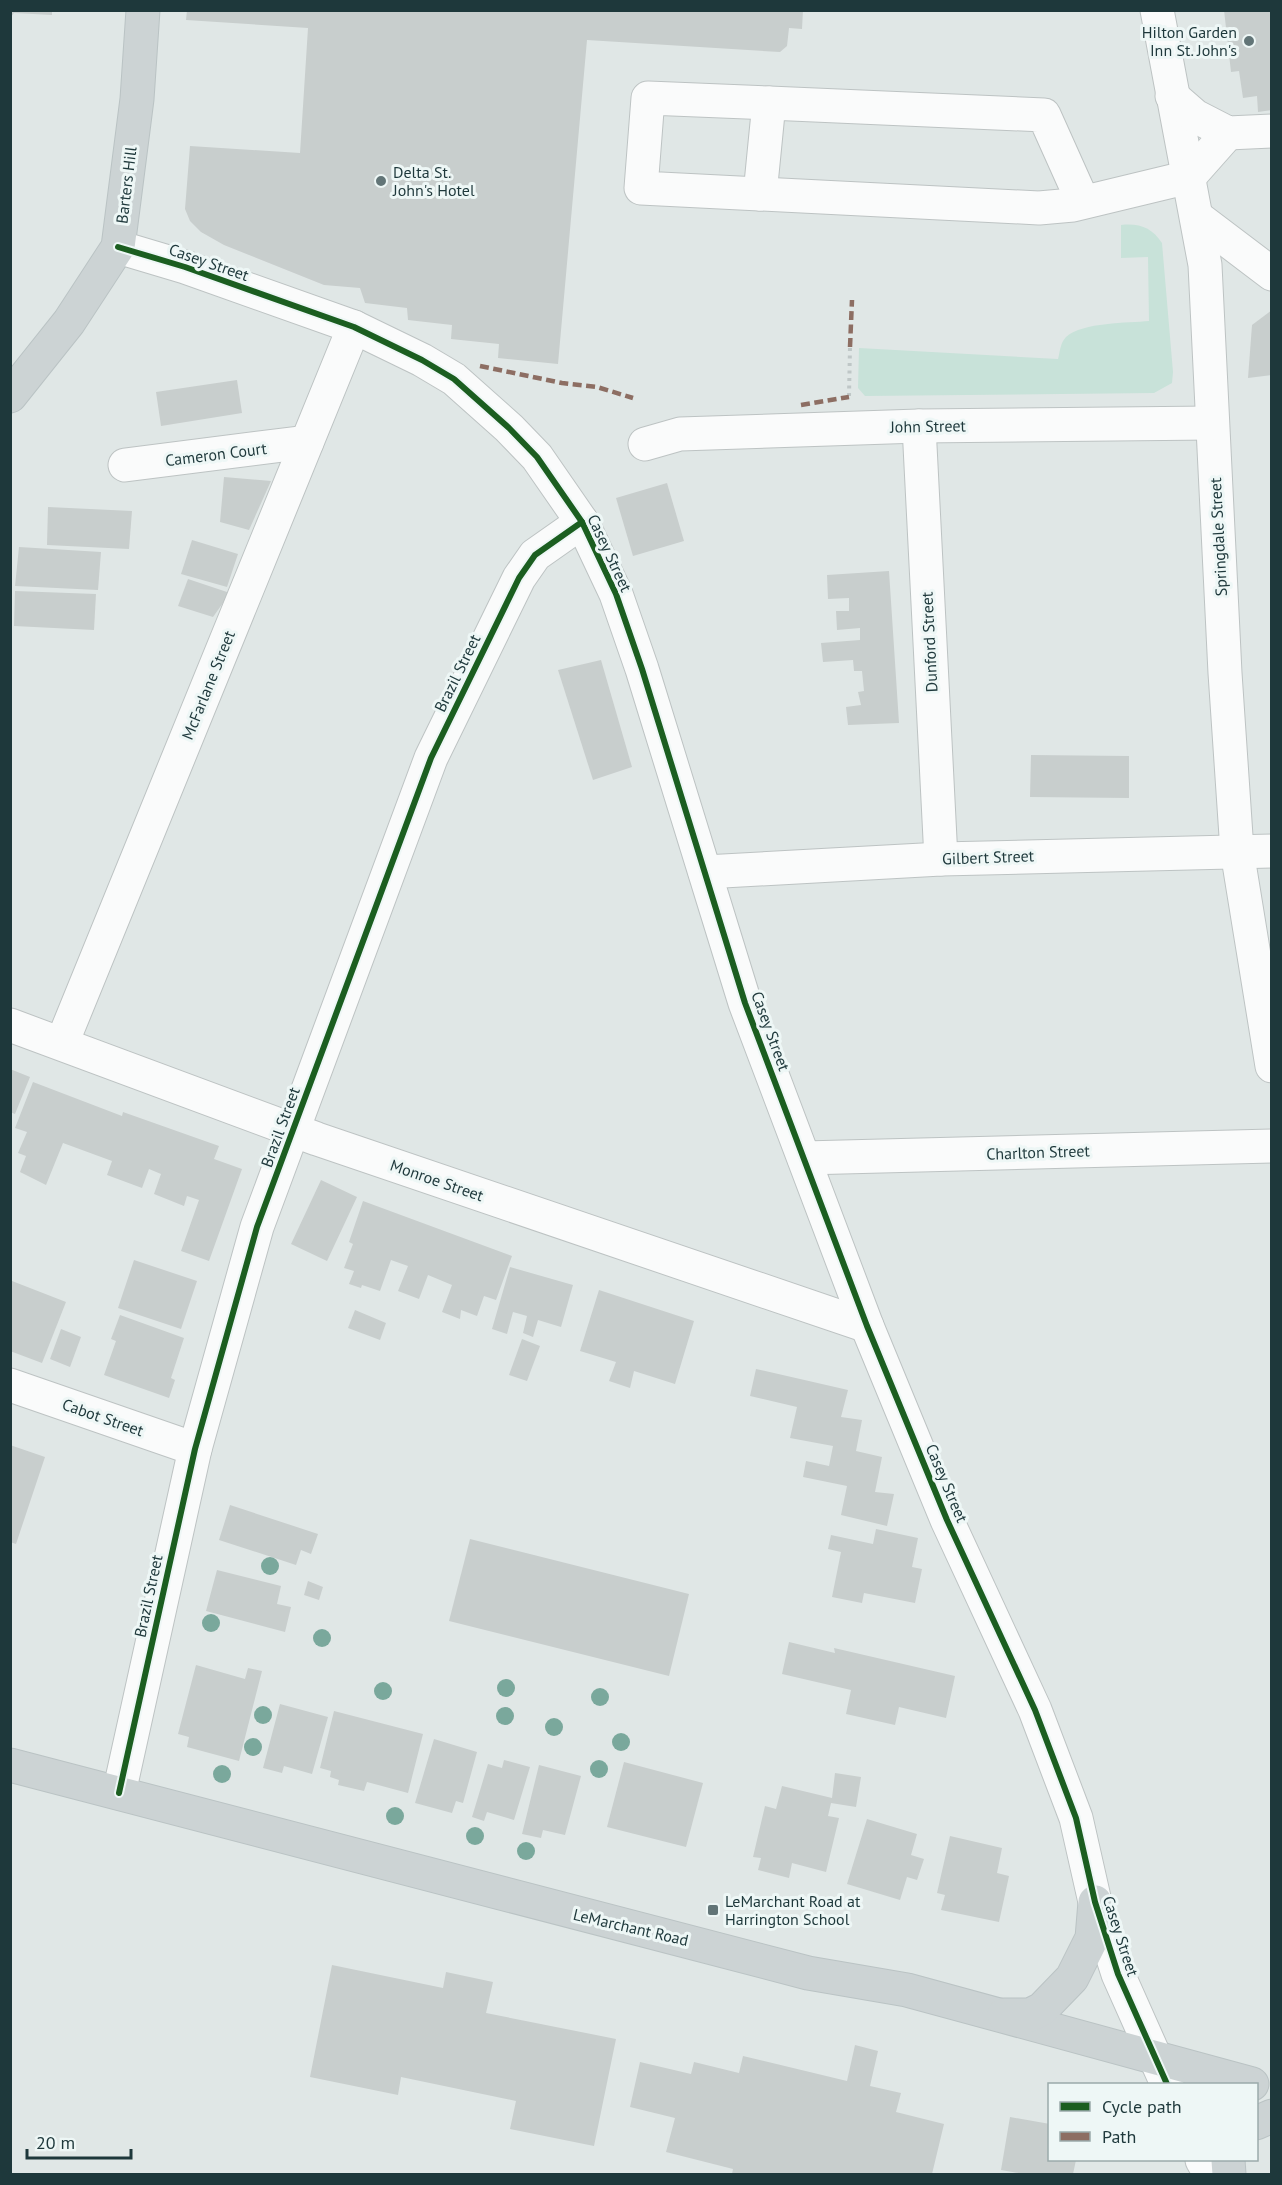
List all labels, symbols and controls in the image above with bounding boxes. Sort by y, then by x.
place label: Hilton Garden Inn St. John's [1142,22,1237,60]
marker: Hilton Garden Inn St. John's [1242,34,1256,48]
street label: Barters Hill [111,145,141,225]
place label: Delta St. John's Hotel [392,162,475,200]
marker: Delta St. John's Hotel [374,174,388,188]
street label: Casey Street [166,239,252,285]
street label: John Street [889,415,967,437]
street label: Cameron Court [164,438,268,470]
street label: Springdale Street [1205,477,1231,597]
street label: Casey Street [583,511,637,596]
street label: Dunford Street [916,591,942,693]
street label: McFarlane Street [177,627,239,743]
street label: Brazil Street [430,630,485,715]
street label: Gilbert Street [942,845,1035,869]
street label: Casey Street [747,988,795,1074]
street label: Brazil Street [256,1084,304,1170]
street label: Charlton Street [986,1140,1091,1164]
street label: Monroe Street [388,1155,487,1205]
street label: Cabot Street [60,1394,147,1440]
street label: Casey Street [922,1441,973,1526]
street label: Brazil Street [129,1552,167,1639]
place label: LeMarchant Road at Harrington School [725,1891,861,1929]
street label: Casey Street [1099,1893,1144,1979]
marker: LeMarchant Road at Harrington School [706,1903,720,1917]
street label: LeMarchant Road [571,1904,691,1950]
legend [1048,2083,1258,2161]
text: Cycle path [1102,2095,1182,2118]
scale bar [27,2122,130,2160]
text: Path [1102,2125,1136,2148]
text: 20 m [36,2131,75,2154]

